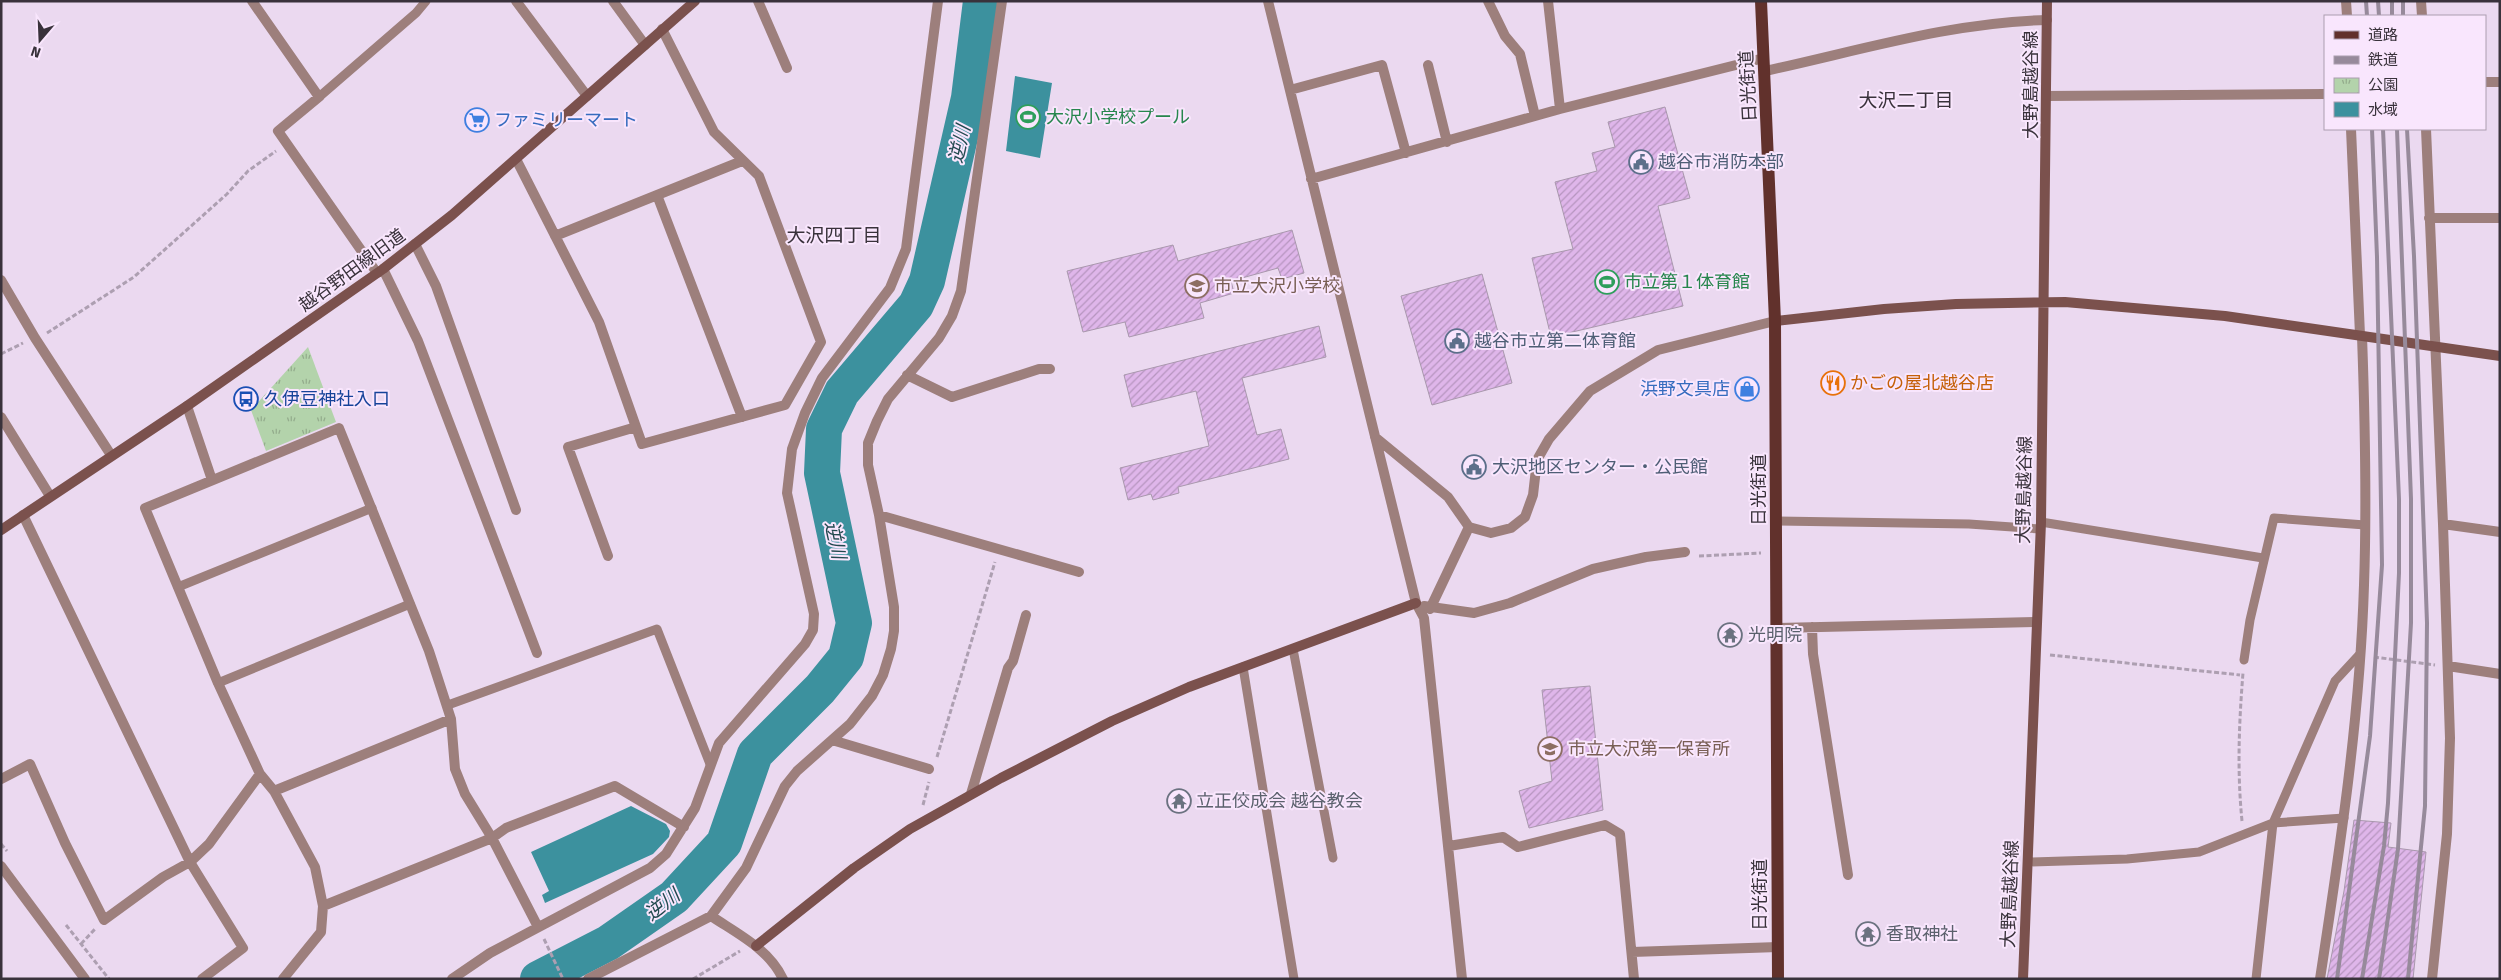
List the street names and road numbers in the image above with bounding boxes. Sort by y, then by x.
street label: 大野島越谷線 [2020,31,2042,139]
street label: 日光街道 [1735,49,1761,123]
street label: 越谷野田線旧道 [295,224,409,316]
street label: 大野島越谷線 [2012,436,2036,544]
street label: 日光街道 [1748,454,1770,526]
street label: 大野島越谷線 [1997,840,2023,948]
street label: 日光街道 [1749,859,1771,931]

